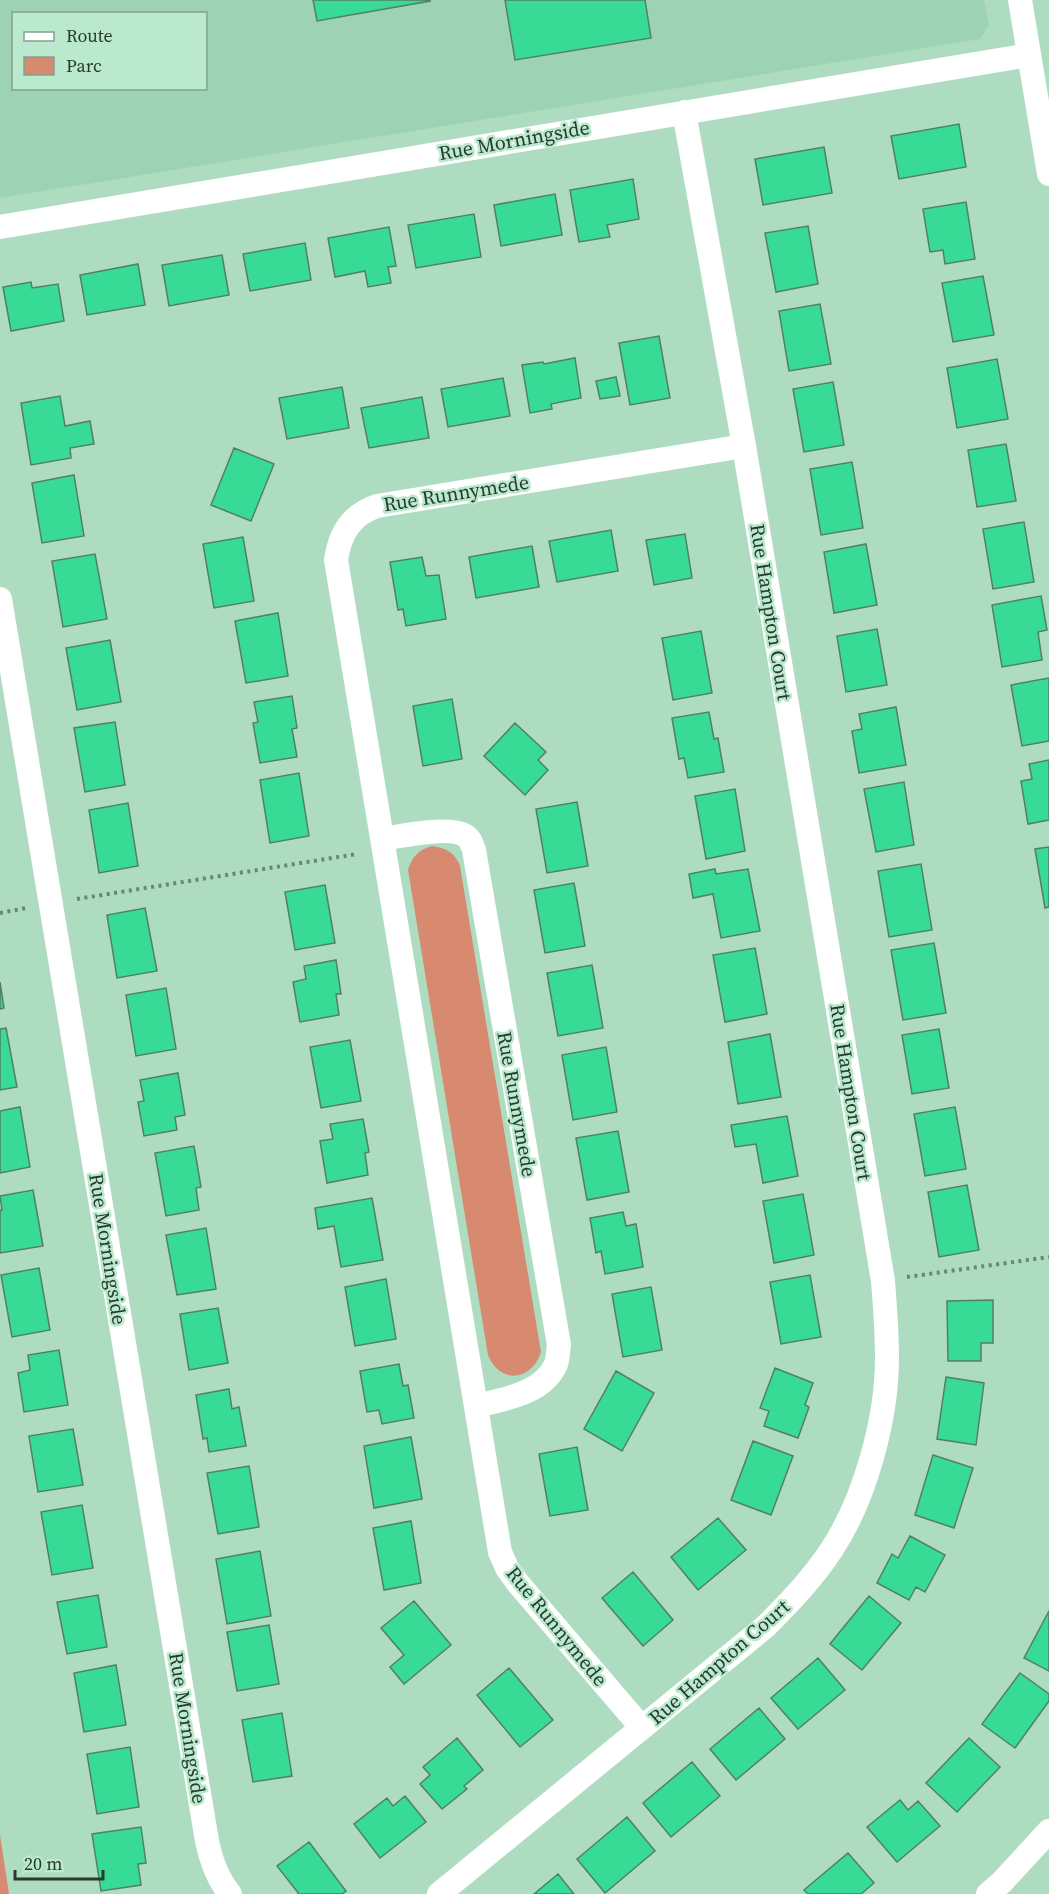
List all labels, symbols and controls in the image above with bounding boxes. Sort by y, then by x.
legend [12,12,207,90]
text: Route [66,23,113,48]
text: Parc [66,53,102,78]
street label: Rue Morningside [436,113,592,167]
street label: Rue Runnymede [381,468,531,518]
street label: Rue Hampton Court [743,522,799,703]
street label: Rue Hampton Court [823,1002,879,1183]
street label: Rue Runnymede [490,1029,544,1179]
street label: Rue Morningside [82,1171,134,1327]
street label: Rue Runnymede [500,1560,614,1692]
street label: Rue Hampton Court [642,1593,796,1731]
street label: Rue Morningside [162,1650,214,1806]
scale bar [15,1843,104,1881]
text: 20 m [24,1851,62,1876]

